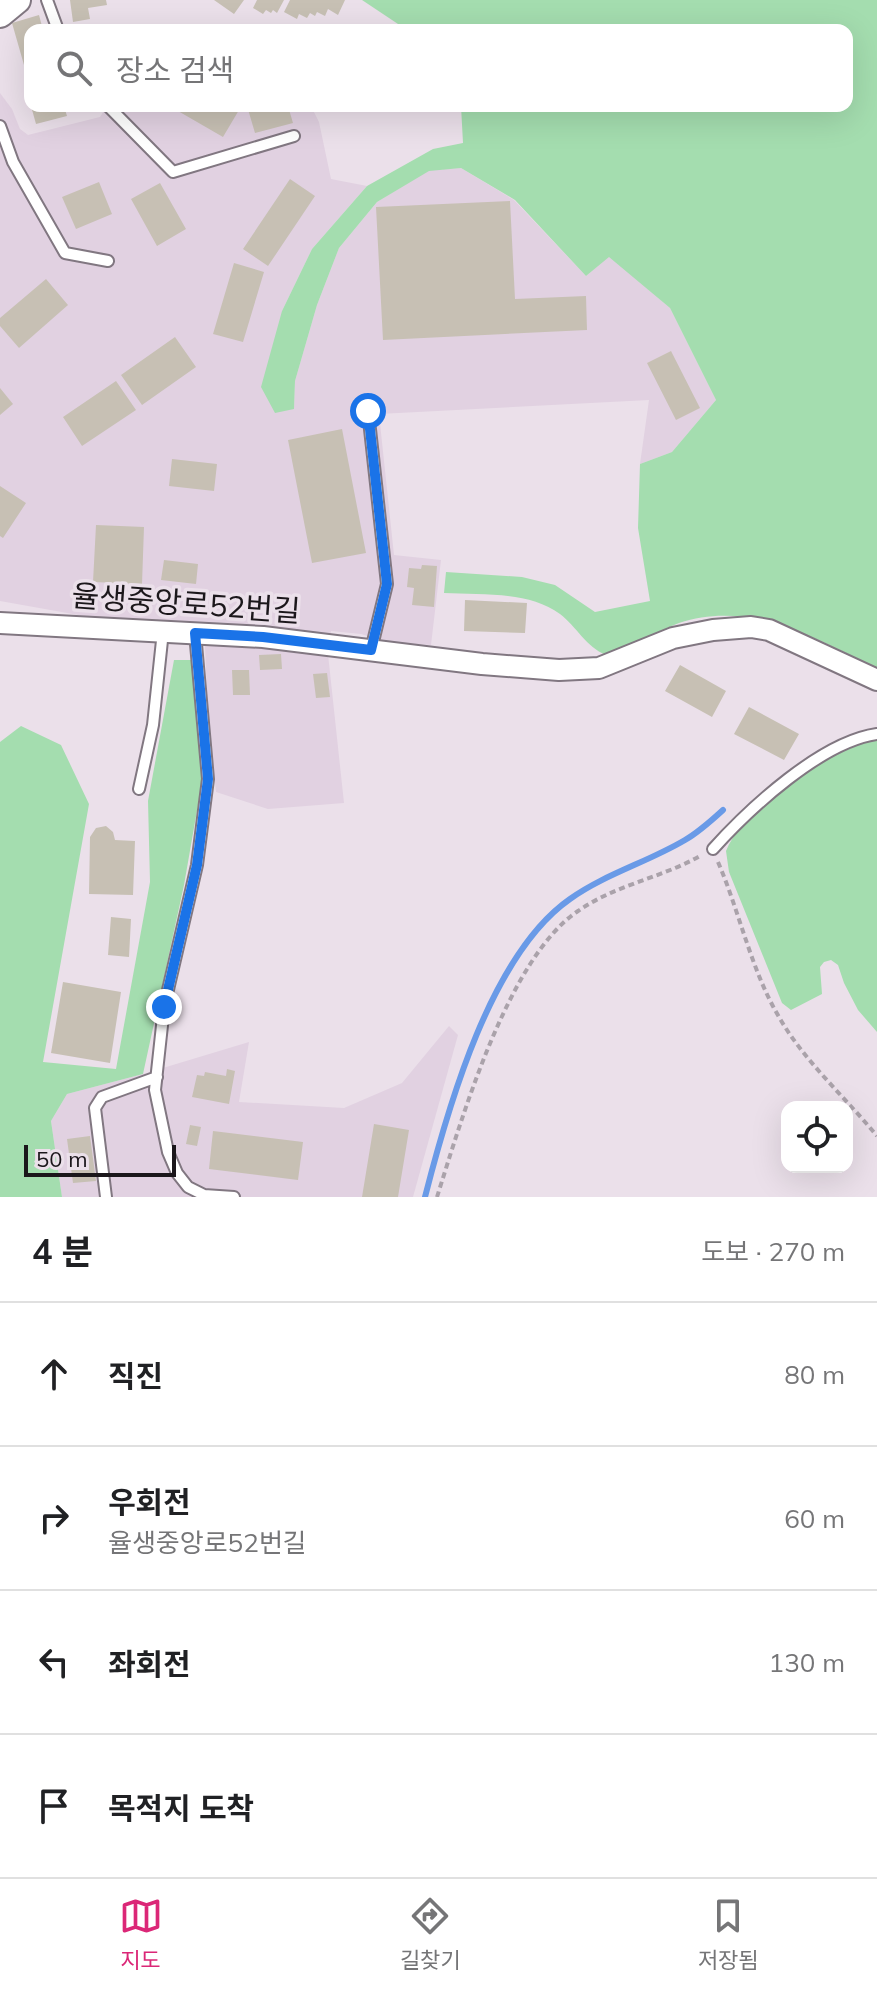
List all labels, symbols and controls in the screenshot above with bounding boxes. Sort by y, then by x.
search box [24,24,853,112]
icon: search [52,46,96,90]
text: 장소 검색 [116,51,234,89]
route start [350,393,386,429]
street label: 율생중앙로52번길 [70,576,302,630]
route end [146,989,182,1025]
map controls [781,1101,853,1173]
button: locate [781,1101,853,1173]
scale bar [24,1141,176,1177]
text: 50 m [36,1145,87,1173]
text: 4 분 [32,1230,93,1273]
text: 도보 · 270 m [701,1235,845,1268]
icon: ahead [32,1352,76,1396]
text: 직진 [108,1357,163,1395]
text: 80 m [784,1358,845,1391]
text: 우회전 [108,1483,191,1521]
icon: right [32,1496,76,1540]
text: 60 m [784,1502,845,1535]
text: 율생중앙로52번길 [108,1526,307,1559]
icon: left [32,1640,76,1684]
text: 좌회전 [108,1645,191,1683]
text: 130 m [769,1646,845,1679]
icon: arrive [32,1784,76,1828]
text: 목적지 도착 [108,1789,254,1827]
tab: 지도 [119,1894,163,1974]
tab: 길찾기 [400,1894,460,1974]
tab: 저장됨 [698,1894,758,1974]

